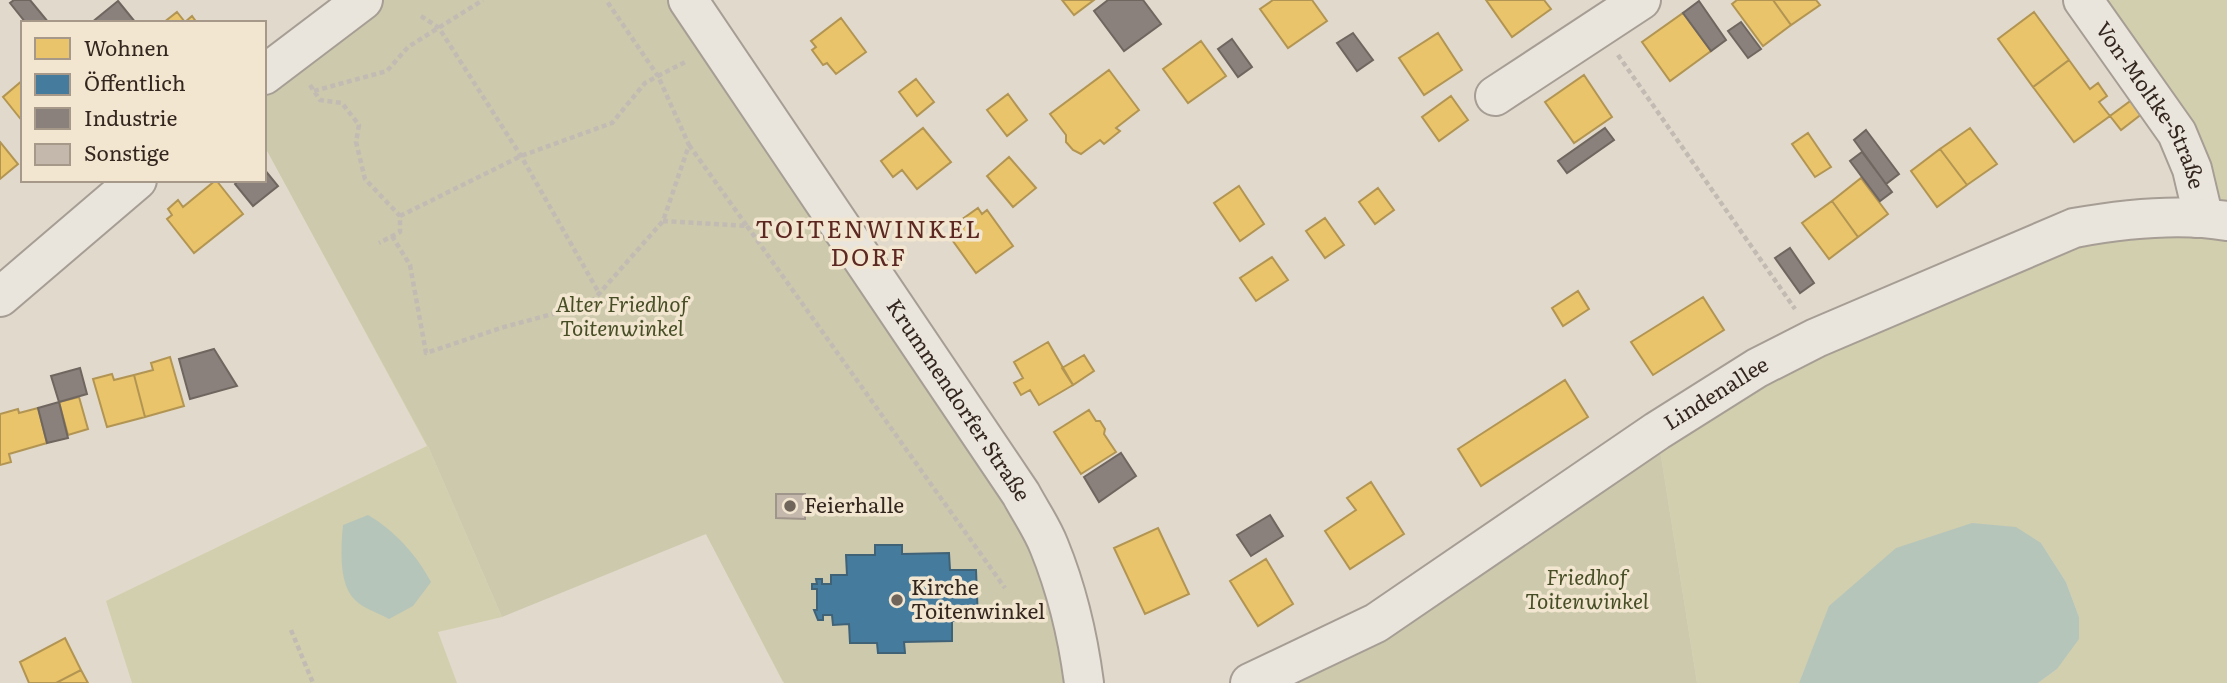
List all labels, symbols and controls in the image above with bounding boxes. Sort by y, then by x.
street label: Von-Moltke-Straße [2090,14,2214,192]
legend [21,21,266,182]
text: Wohnen [84,31,169,62]
text: Öffentlich [84,66,186,97]
text: Industrie [84,101,177,132]
text: Sonstige [84,136,169,167]
district label: TOITENWINKEL DORF [755,210,983,273]
park label: Alter Friedhof Toitenwinkel [556,287,690,342]
street label: Krummendorfer Straße [881,292,1040,506]
street label: Lindenallee [1657,347,1773,436]
place label: Feierhalle [804,488,904,519]
marker: Feierhalle [782,498,798,514]
park label: Friedhof Toitenwinkel [1525,560,1649,615]
place label: Kirche Toitenwinkel [911,570,1045,625]
marker: Kirche Toitenwinkel [889,592,905,608]

